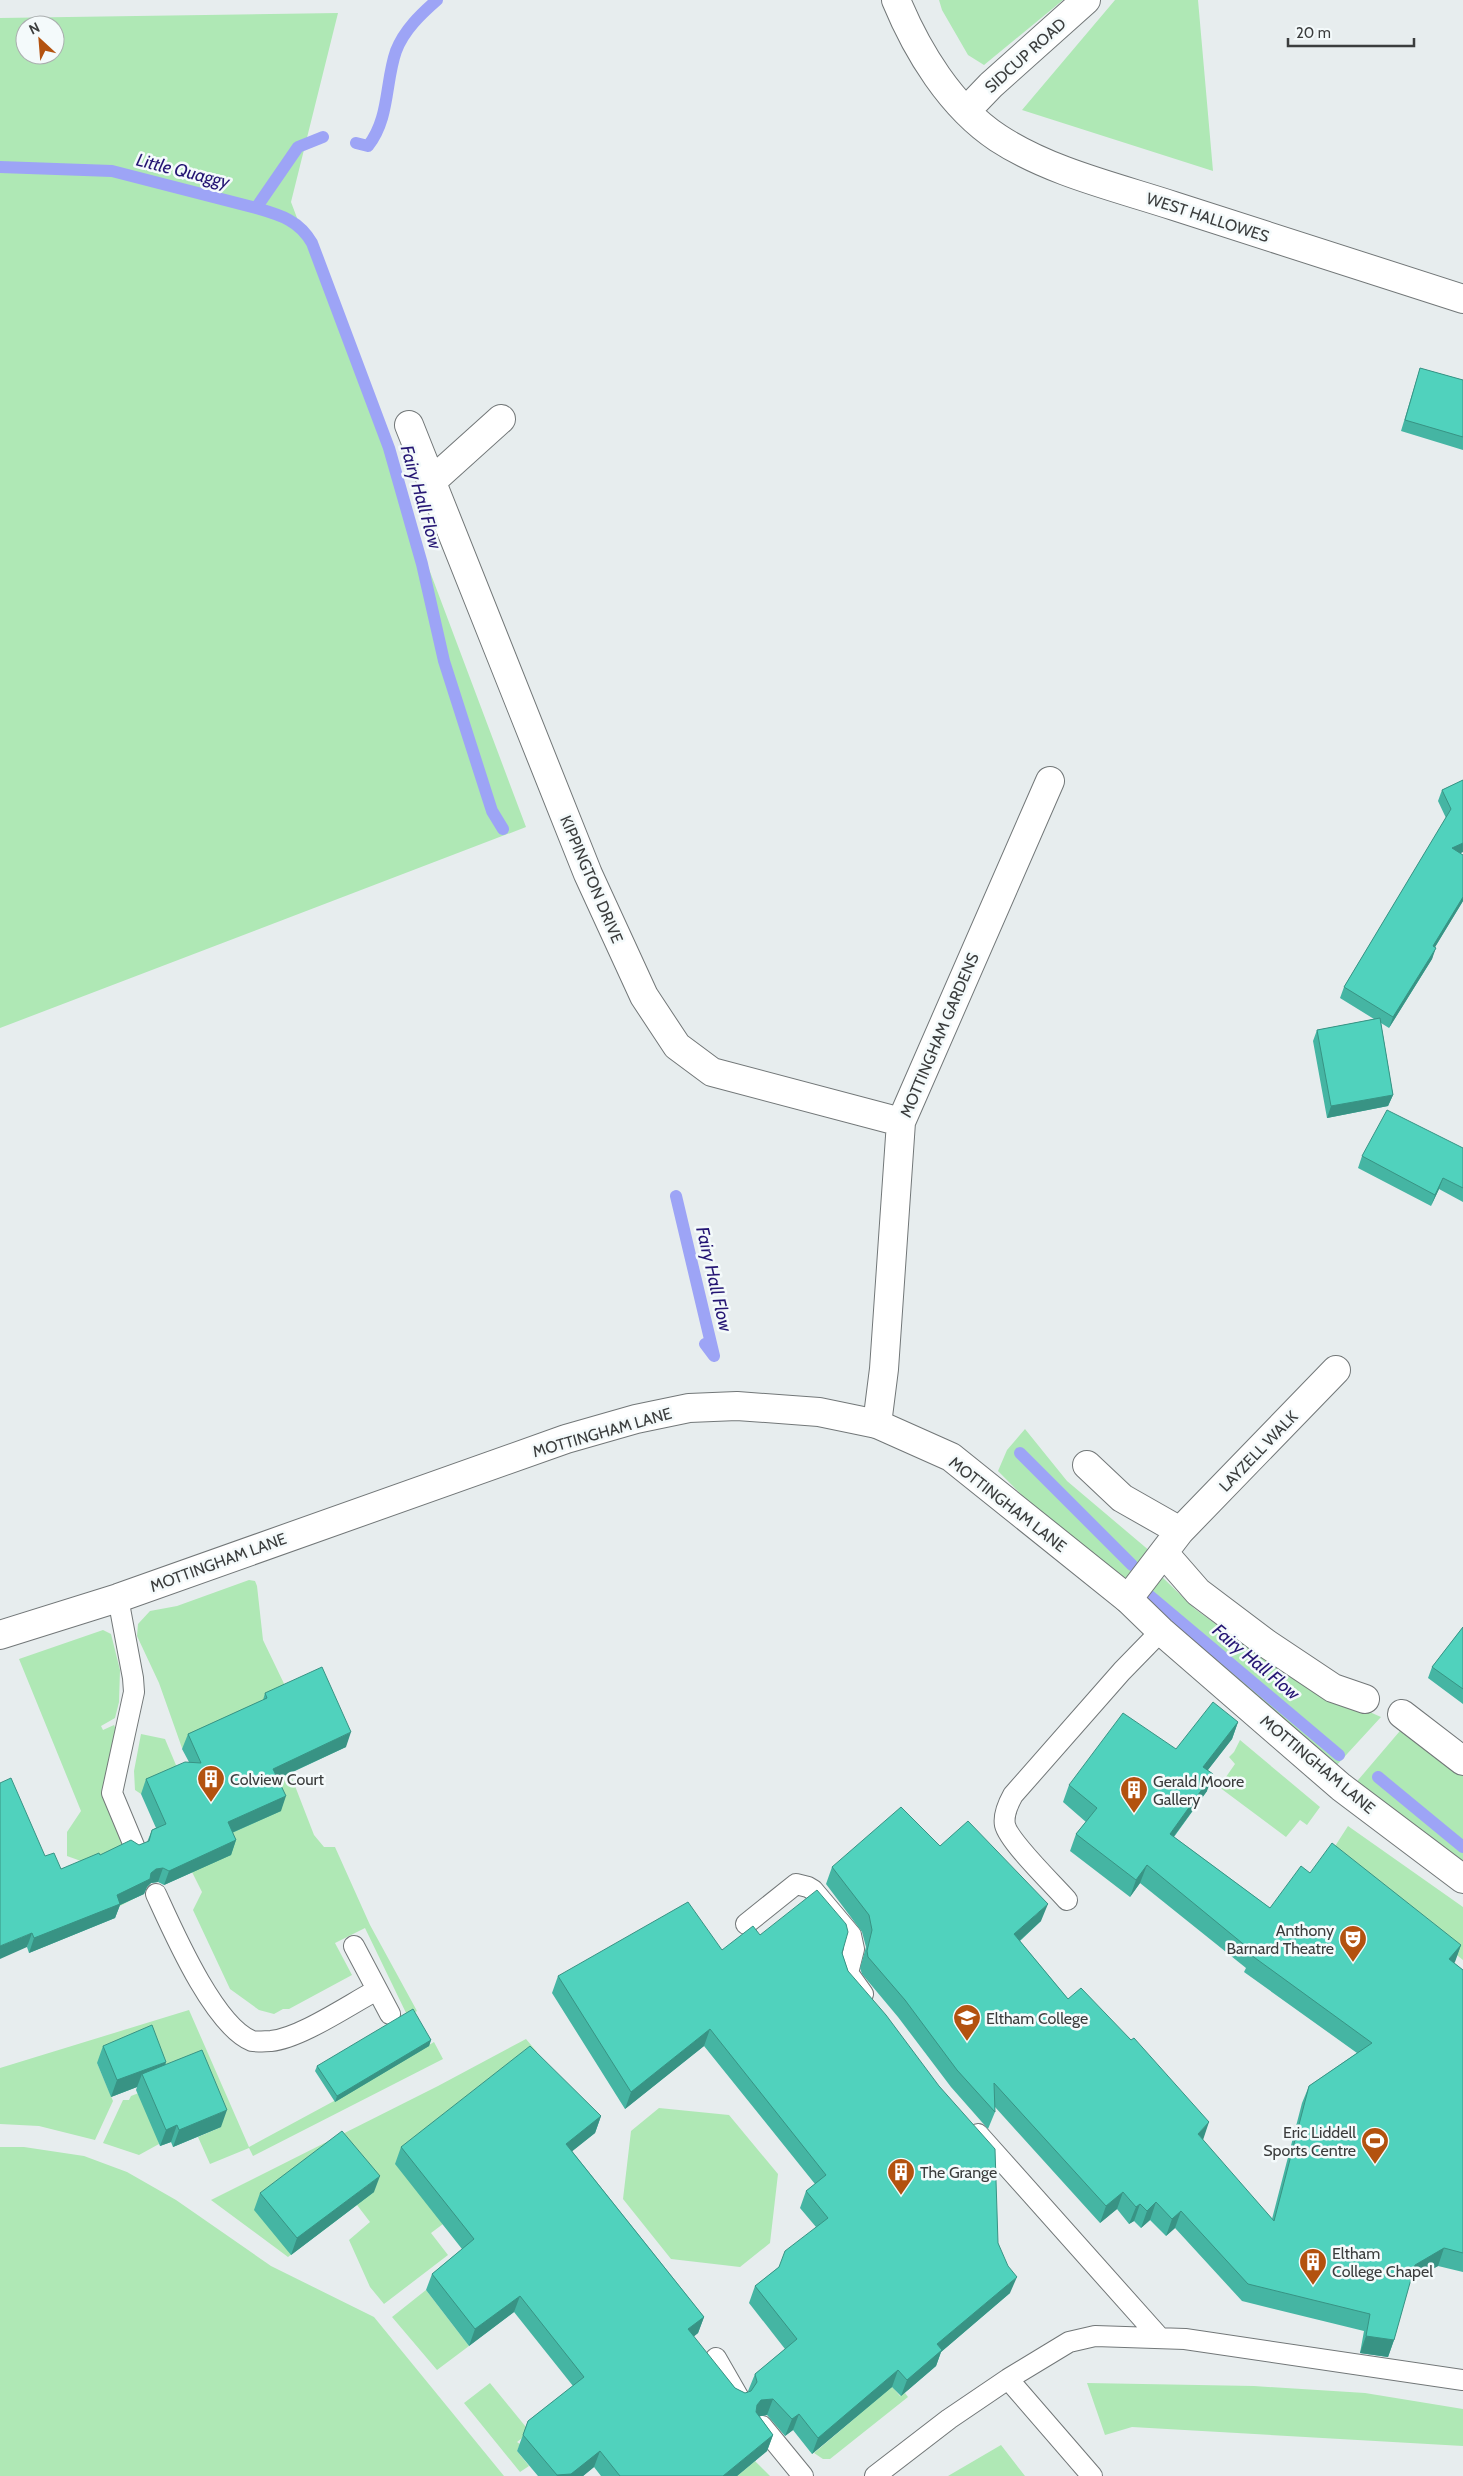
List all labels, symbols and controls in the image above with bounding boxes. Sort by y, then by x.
street label: SIDCUP ROAD [981,14,1070,97]
north arrow [15,15,65,65]
scale bar [1288,15,1414,47]
text: N [26,18,43,39]
text: 20 m [1296,24,1331,42]
water label: Little Quaggy [134,149,233,193]
street label: WEST HALLOWES [1144,189,1272,246]
water label: Fairy Hall Flow [396,443,447,553]
street label: KIPPINGTON DRIVE [556,813,627,946]
street label: MOTTINGHAM GARDENS [896,950,983,1120]
water label: Fairy Hall Flow [691,1224,737,1335]
street label: MOTTINGHAM LANE [530,1404,674,1461]
street label: LAYZELL WALK [1215,1407,1302,1496]
street label: MOTTINGHAM LANE [945,1453,1070,1556]
street label: MOTTINGHAM LANE [147,1529,289,1596]
water label: Fairy Hall Flow [1208,1619,1305,1706]
street label: MOTTINGHAM LANE [1257,1711,1379,1818]
building icon: Colview Court [196,1764,226,1803]
place label: Colview Court [230,1770,325,1789]
place label: Gerald Moore Gallery [1153,1772,1244,1809]
building icon: Gerald Moore Gallery [1119,1775,1149,1814]
place label: Anthony Barnard Theatre [1227,1921,1334,1958]
theatre icon: Anthony Barnard Theatre [1338,1924,1368,1963]
school or university icon: Eltham College [952,2003,982,2042]
place label: Eltham College [986,2009,1088,2028]
place label: Eric Liddell Sports Centre [1263,2123,1356,2160]
sports icon: Eric Liddell Sports Centre [1360,2126,1390,2165]
building icon: The Grange [886,2157,916,2196]
place label: The Grange [920,2163,997,2182]
place label: Eltham College Chapel [1332,2244,1433,2281]
building icon: Eltham College Chapel [1298,2247,1328,2286]

